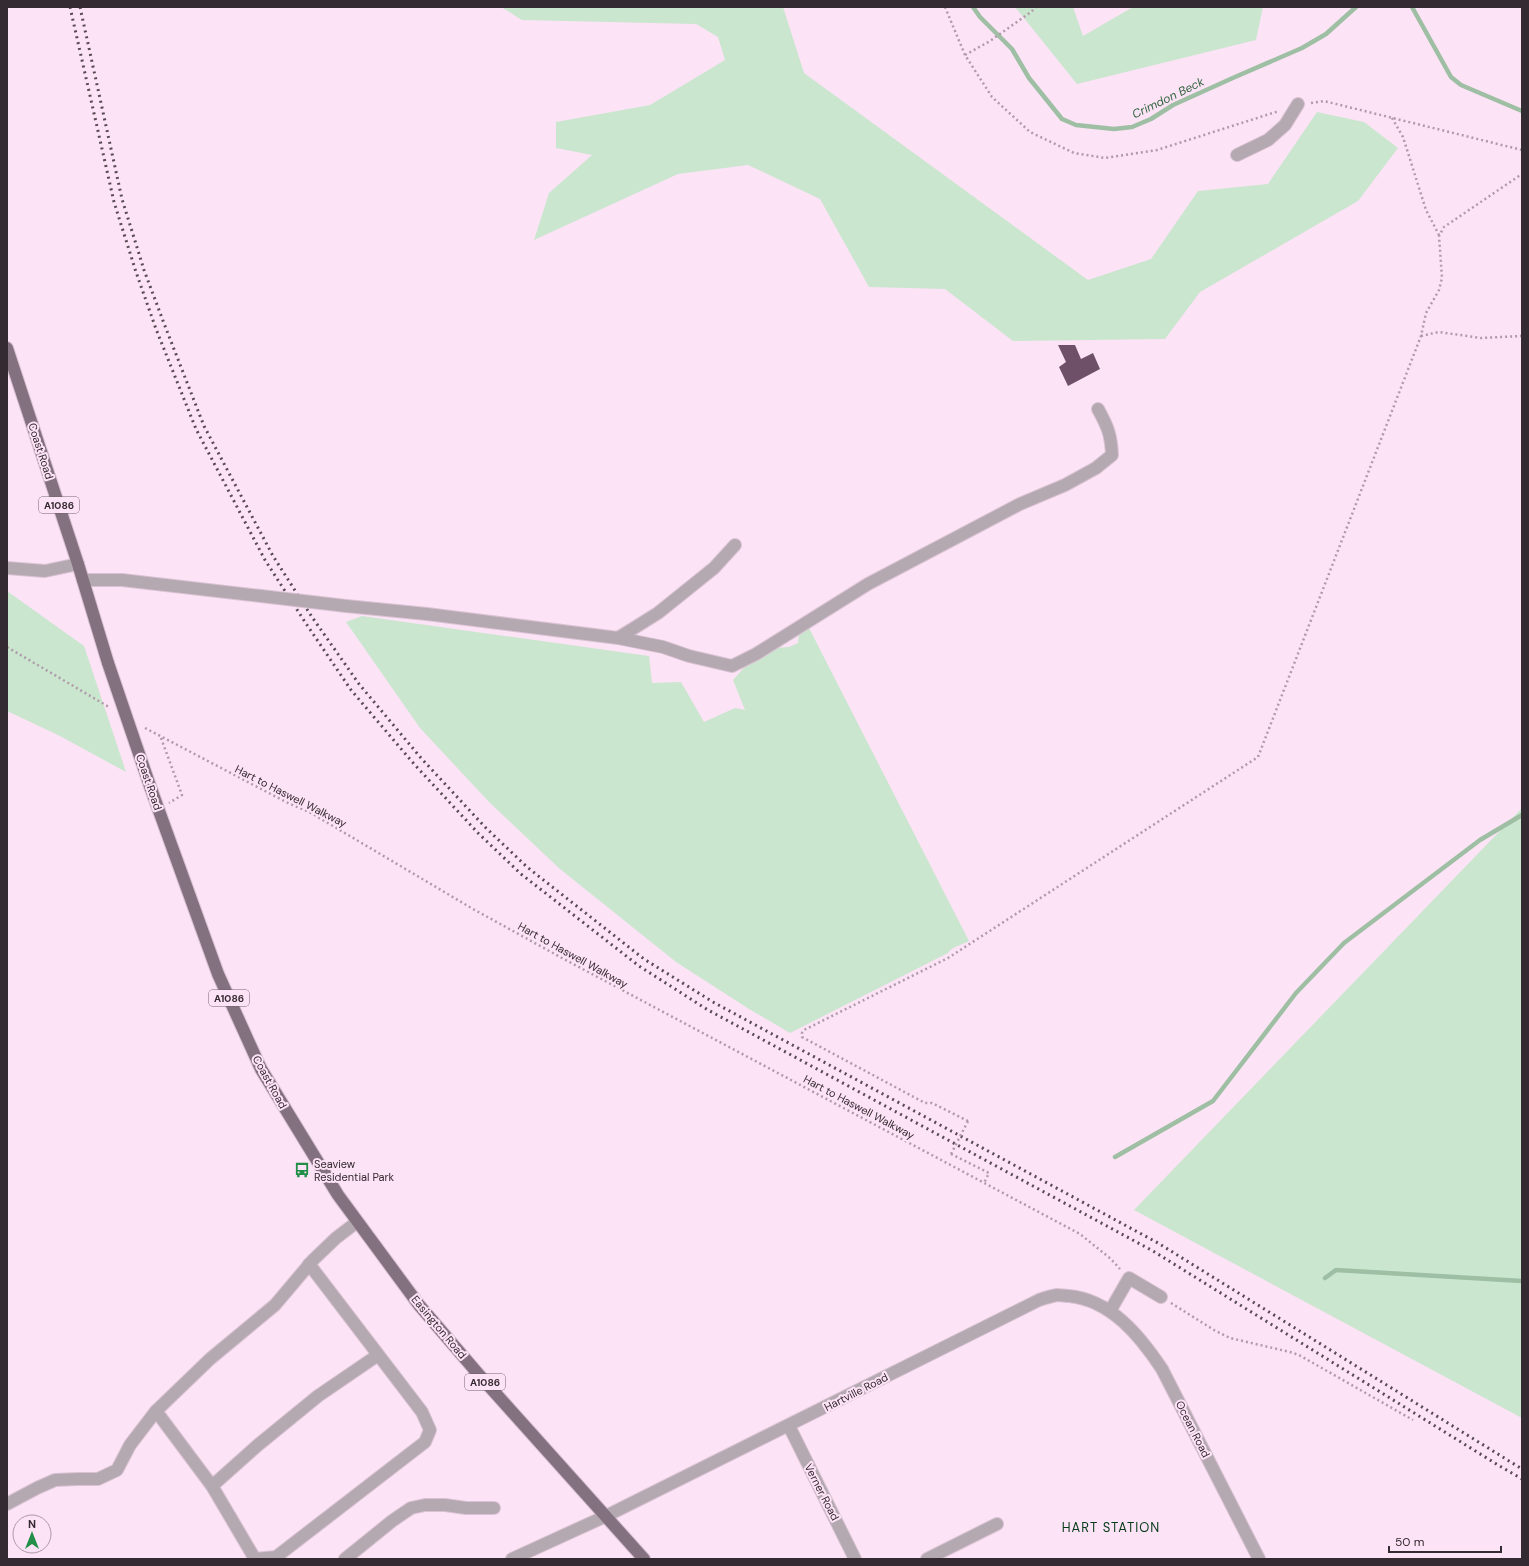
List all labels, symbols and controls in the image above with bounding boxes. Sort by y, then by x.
water label: Crimdon Beck [1129,73,1208,122]
street label: Coast Road [25,421,57,481]
road number: A1086 [39,497,79,513]
street label: Coast Road [133,752,165,812]
street label: Hart to Haswell Walkway [233,762,349,830]
street label: Hart to Haswell Walkway [516,919,630,991]
road number: A1086 [209,990,249,1006]
street label: Coast Road [250,1053,290,1111]
street label: Hart to Haswell Walkway [801,1072,917,1142]
place label: Seaview Residential Park [314,1157,395,1184]
bus stop icon: Seaview Residential Park [293,1161,311,1179]
street label: Easington Road [408,1292,470,1362]
street label: Hartville Road [822,1370,890,1414]
road number: A1086 [465,1374,505,1390]
street label: Ocean Road [1173,1398,1213,1460]
street label: Verner Road [802,1461,842,1523]
north arrow [12,1514,52,1554]
text: N [28,1517,36,1531]
district label: HART STATION [1062,1519,1160,1536]
scale bar [1389,1528,1501,1554]
text: 50 m [1395,1534,1424,1550]

